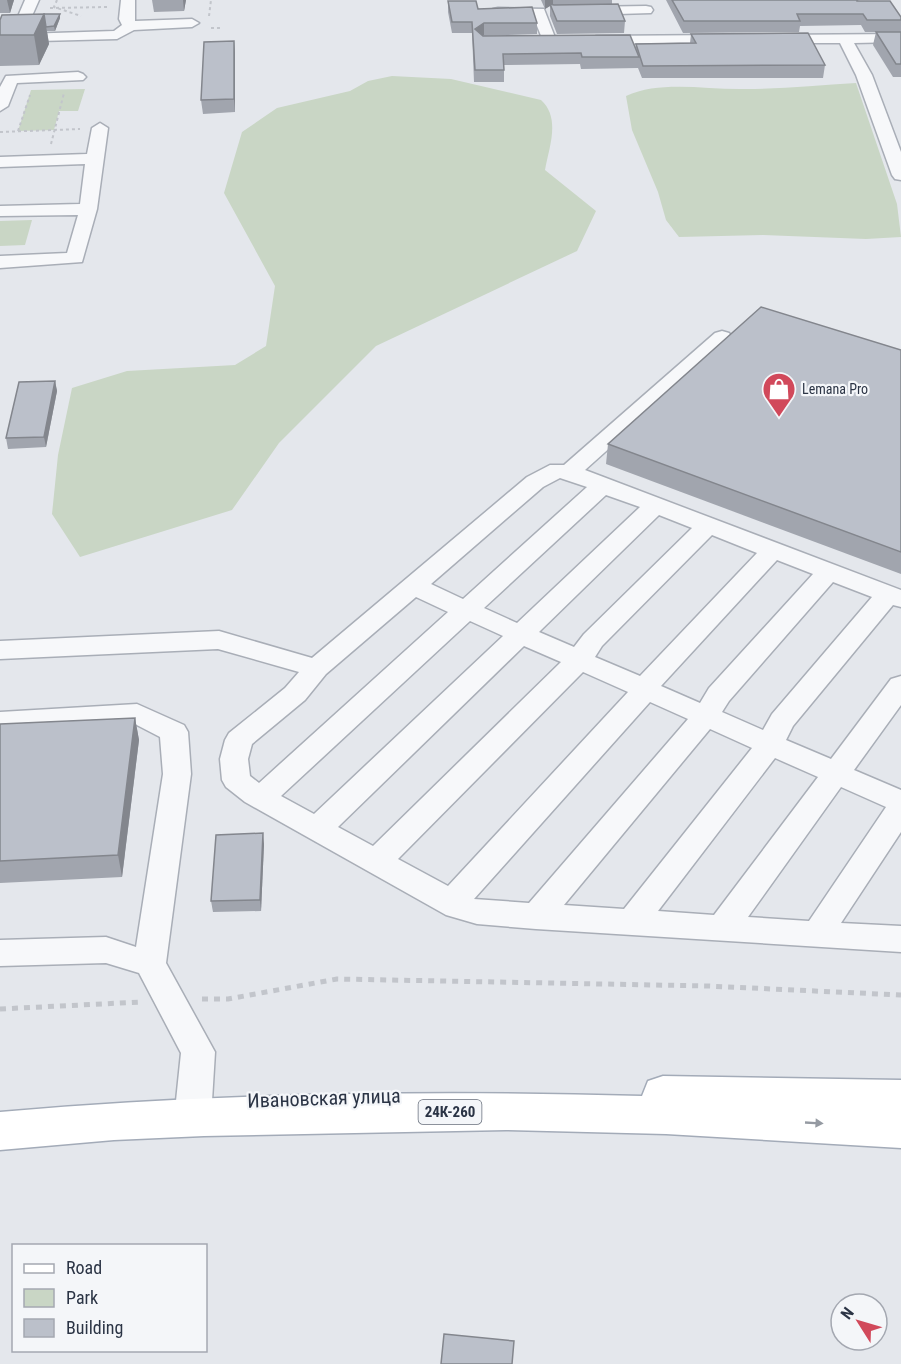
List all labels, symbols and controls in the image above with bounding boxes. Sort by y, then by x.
shop icon: Lemana Pro [761,371,797,418]
place label: Lemana Pro [802,381,868,397]
street label: Ивановская улица [247,1083,401,1113]
road number: 24К-260 [418,1100,482,1124]
one-way arrow [804,1119,823,1128]
legend [12,1244,207,1352]
text: Road [66,1257,102,1278]
text: Park [66,1287,98,1308]
north arrow [829,1292,889,1352]
text: N [837,1304,858,1323]
text: Building [66,1317,123,1338]

